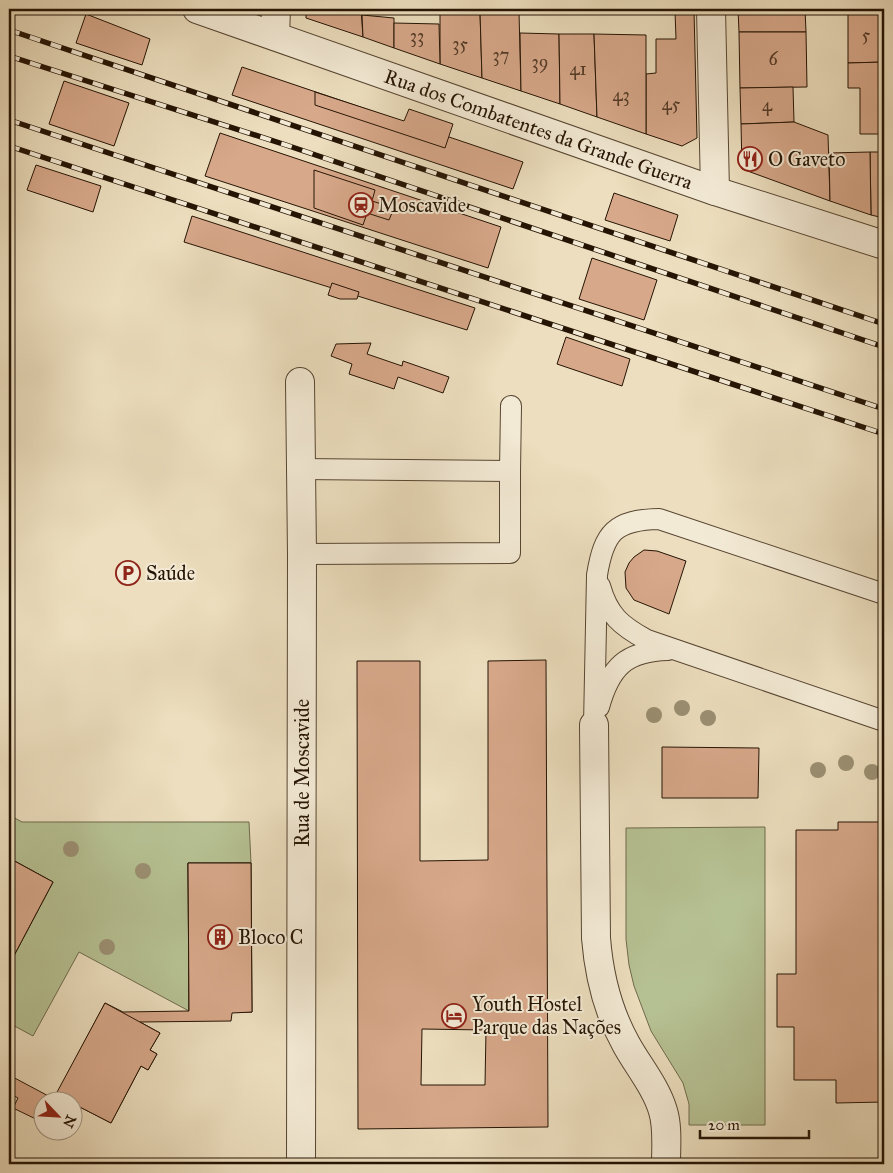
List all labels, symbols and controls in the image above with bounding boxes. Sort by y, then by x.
house number: 5 [862,24,871,46]
house number: 33 [410,25,424,47]
house number: 35 [452,33,468,55]
house number: 37 [493,44,509,66]
house number: 6 [768,48,778,70]
house number: 39 [532,51,548,73]
house number: 41 [569,58,587,80]
street label: Rua dos Combatentes da Grande Guerra [381,64,696,194]
house number: 43 [612,84,630,106]
house number: 45 [662,93,681,115]
house number: 4 [762,94,773,116]
restaurant icon: O Gaveto [737,146,763,172]
place label: O Gaveto [768,147,845,171]
station icon: Moscavide [348,192,374,218]
place label: Moscavide [378,193,466,217]
parking icon: Saúde [115,560,141,586]
place label: Saúde [146,561,195,585]
street label: Rua de Moscavide [290,699,314,847]
building icon: Bloco C [207,924,233,950]
place label: Bloco C [238,925,303,949]
place label: Youth Hostel Parque das Nações [472,992,621,1040]
hotel icon: Youth Hostel Parque das Nações [441,1003,467,1029]
north arrow [32,1090,82,1140]
scale bar [700,1108,809,1140]
text: N [59,1112,80,1130]
text: 20 m [708,1116,740,1134]

